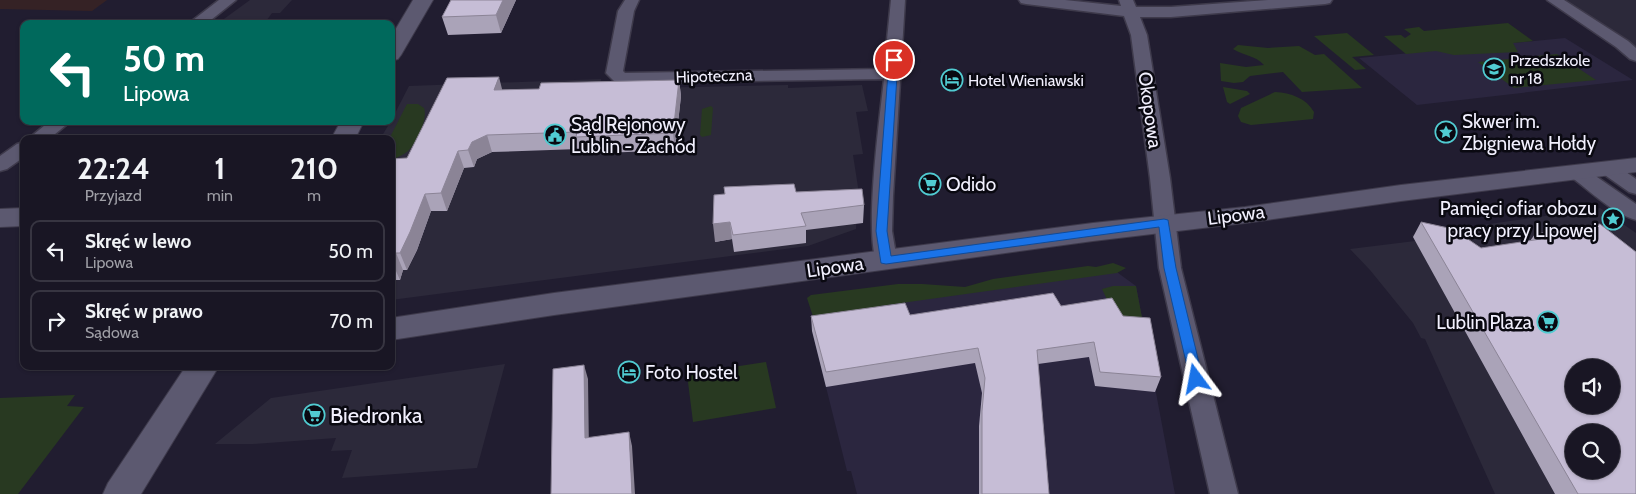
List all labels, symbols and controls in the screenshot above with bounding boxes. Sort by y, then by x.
text: 50 m [123,37,205,80]
pin [873,39,915,81]
icon: left [40,40,105,105]
icon: arrive [880,46,908,74]
place label: Przedszkole nr 18 [1510,51,1590,88]
school or university icon: Przedszkole nr 18 [1482,57,1506,81]
street label: Hipoteczna [675,65,753,87]
hotel icon: Hotel Wieniawski [940,68,964,92]
street label: Okopowa [1133,70,1167,150]
place label: Hotel Wieniawski [968,71,1084,90]
text: Lipowa [123,80,189,107]
place label: Skwer im. Zbigniewa Hołdy [1462,110,1597,155]
place label: Sąd Rejonowy Lublin - Zachód [571,113,696,158]
place icon: Skwer im. Zbigniewa Hołdy [1434,120,1458,144]
public building icon: Sąd Rejonowy Lublin - Zachód [543,123,567,147]
text: 22:24 [77,150,150,187]
text: 1 [214,150,225,187]
text: 210 [290,150,338,187]
supermarket icon: Odido [918,172,942,196]
place label: Odido [946,173,996,196]
text: Przyjazd [85,186,142,205]
text: min [207,186,233,205]
text: m [307,186,321,205]
place label: Pamięci ofiar obozu pracy przy Lipowej [1440,197,1597,242]
street label: Lipowa [1206,200,1266,230]
place icon: Pamięci ofiar obozu pracy przy Lipowej [1601,207,1625,231]
text: Skręć w lewo [85,230,191,253]
icon: left [42,237,70,265]
text: 50 m [329,240,373,263]
street label: Lipowa [805,252,865,282]
text: Lipowa [85,253,133,272]
text: Skręć w prawo [85,300,203,323]
icon: right [42,307,70,335]
text: 70 m [329,310,373,333]
supermarket icon: Lublin Plaza [1536,310,1560,334]
place label: Lublin Plaza [1436,311,1532,334]
text: Sądowa [85,323,139,342]
position arrow [1169,352,1221,404]
map controls [1565,359,1620,479]
button: sound [1565,359,1620,414]
hotel icon: Foto Hostel [617,360,641,384]
place label: Foto Hostel [645,361,738,384]
place label: Biedronka [330,402,423,429]
supermarket icon: Biedronka [302,403,326,427]
button: search [1565,424,1620,479]

